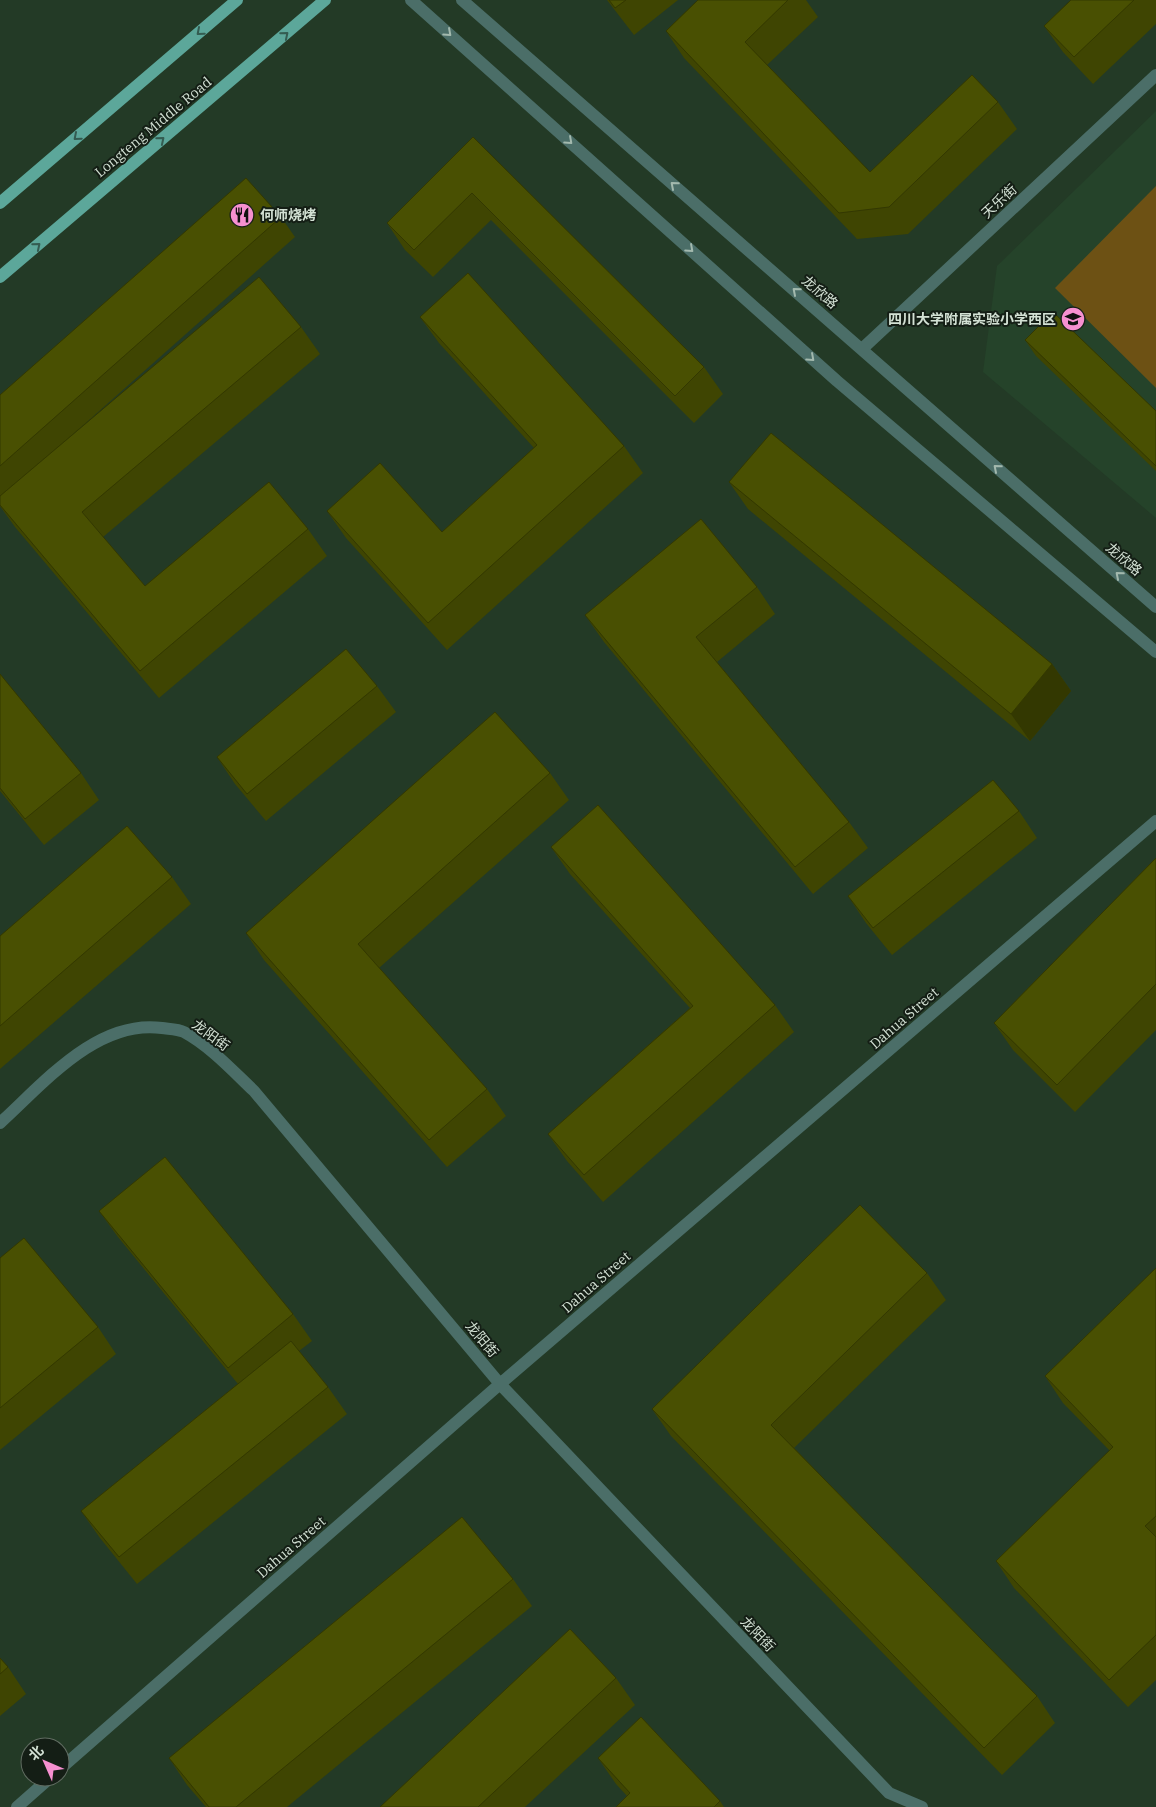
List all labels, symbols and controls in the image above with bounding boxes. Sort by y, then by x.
one-way arrow [197,26,206,34]
one-way arrow [442,27,451,36]
one-way arrow [279,31,288,40]
street label: Longteng Middle Road [91,73,215,181]
one-way arrow [73,132,82,141]
one-way arrow [563,135,572,144]
one-way arrow [155,137,164,146]
street label: 天乐街 [978,180,1020,222]
one-way arrow [671,182,680,190]
restaurant icon: 何师烧烤 [229,202,255,228]
place label: 何师烧烤 [260,206,316,224]
one-way arrow [31,243,40,251]
one-way arrow [684,243,693,252]
street label: 龙欣路 [798,271,842,313]
one-way arrow [793,288,802,297]
school or university icon: 四川大学附属实验小学西区 [1060,306,1086,332]
place label: 四川大学附属实验小学西区 [888,310,1056,328]
one-way arrow [805,352,814,361]
one-way arrow [994,465,1003,474]
street label: 龙欣路 [1102,538,1146,580]
one-way arrow [1116,572,1125,581]
street label: Dahua Street [866,983,942,1053]
street label: 龙阳街 [189,1015,233,1055]
street label: Dahua Street [558,1247,634,1317]
street label: 龙阳街 [462,1317,502,1361]
street label: Dahua Street [253,1512,329,1582]
street label: 龙阳街 [737,1613,779,1655]
north arrow [20,1737,70,1787]
text: 北 [24,1741,47,1764]

